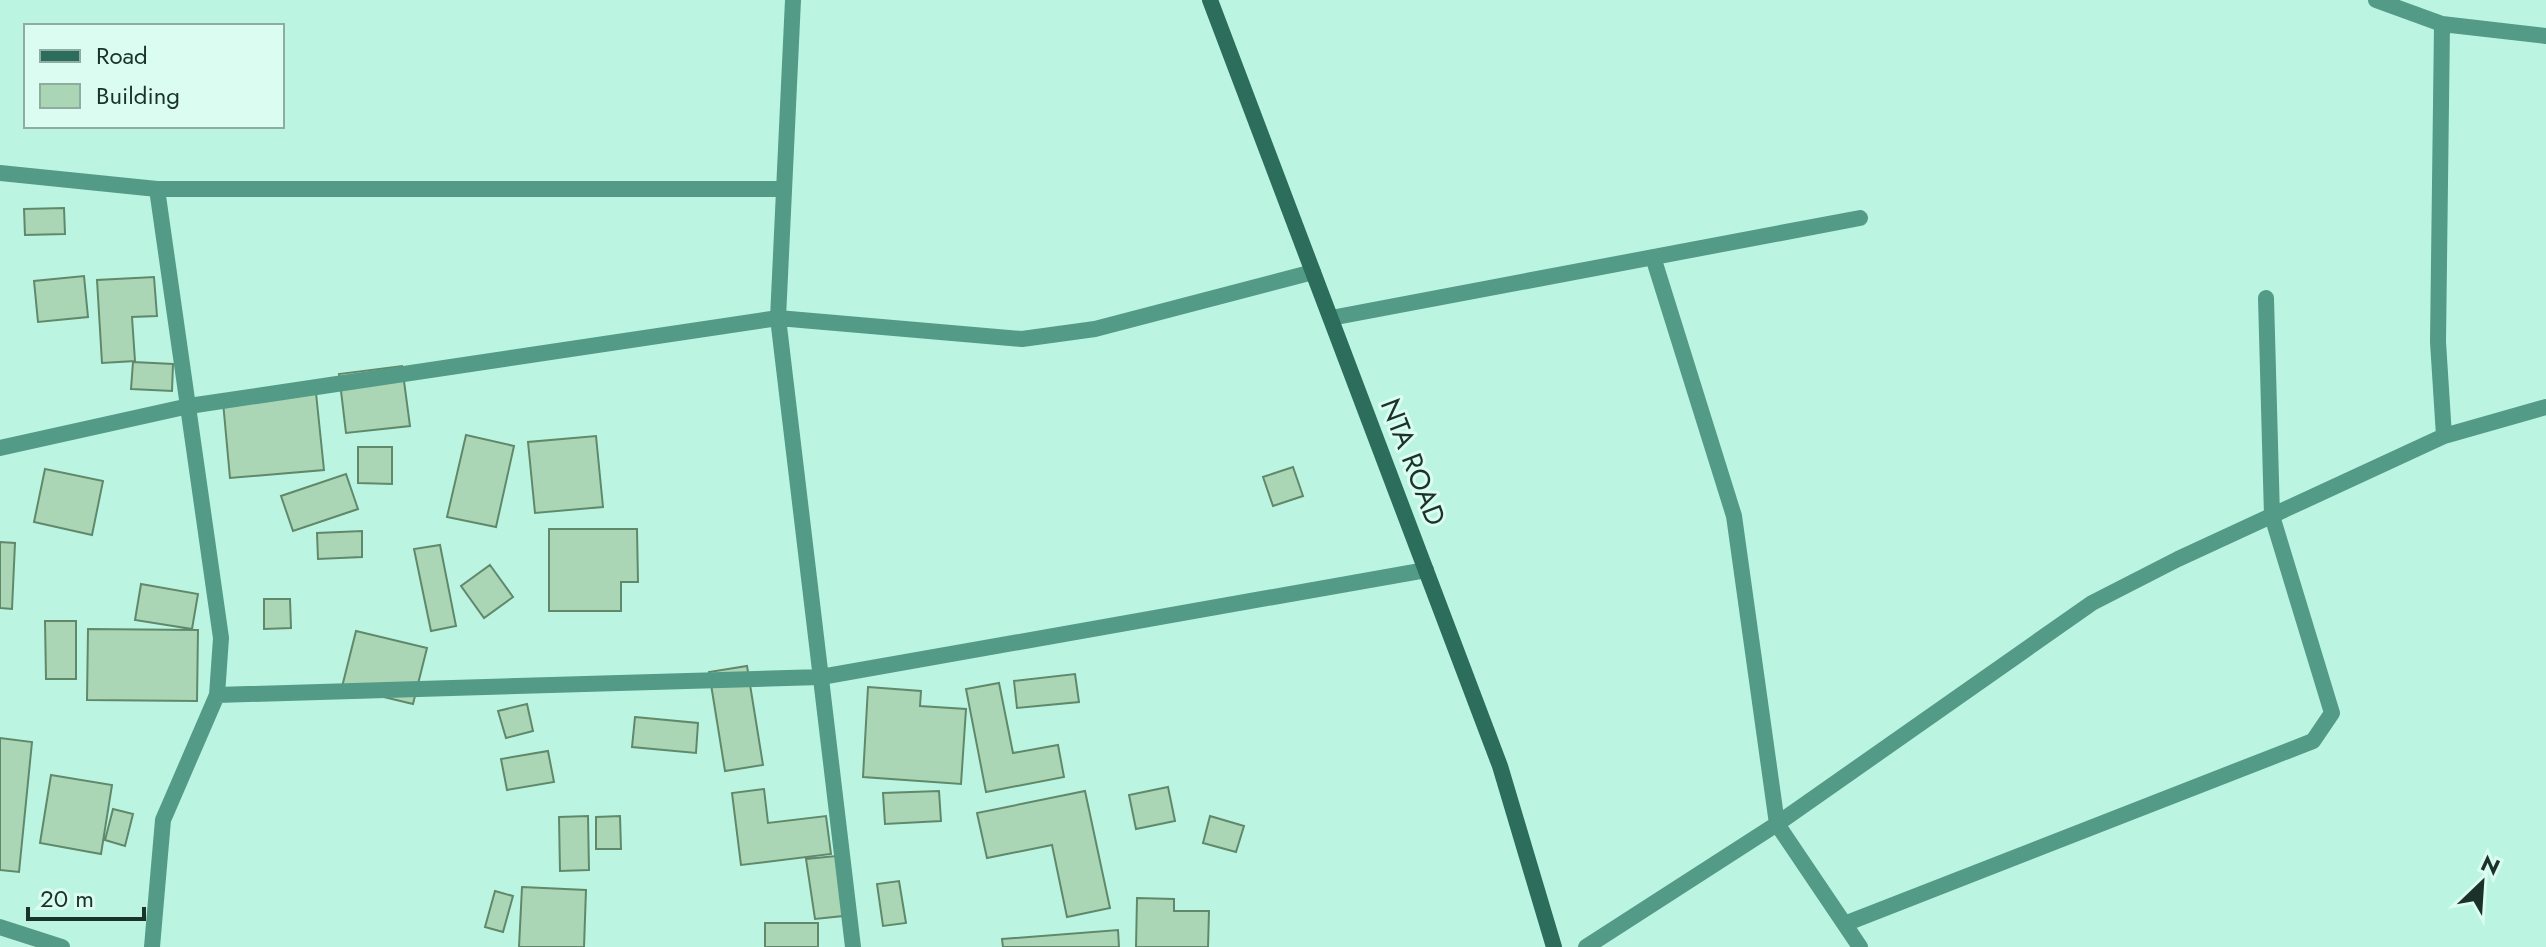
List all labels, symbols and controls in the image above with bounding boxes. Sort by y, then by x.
legend [24,24,284,128]
text: Road [96,38,148,73]
text: Building [96,78,180,113]
street label: NTA ROAD [1370,392,1456,532]
north arrow [2442,843,2522,923]
text: N [2476,847,2505,883]
scale bar [28,871,144,921]
text: 20 m [40,881,94,916]

